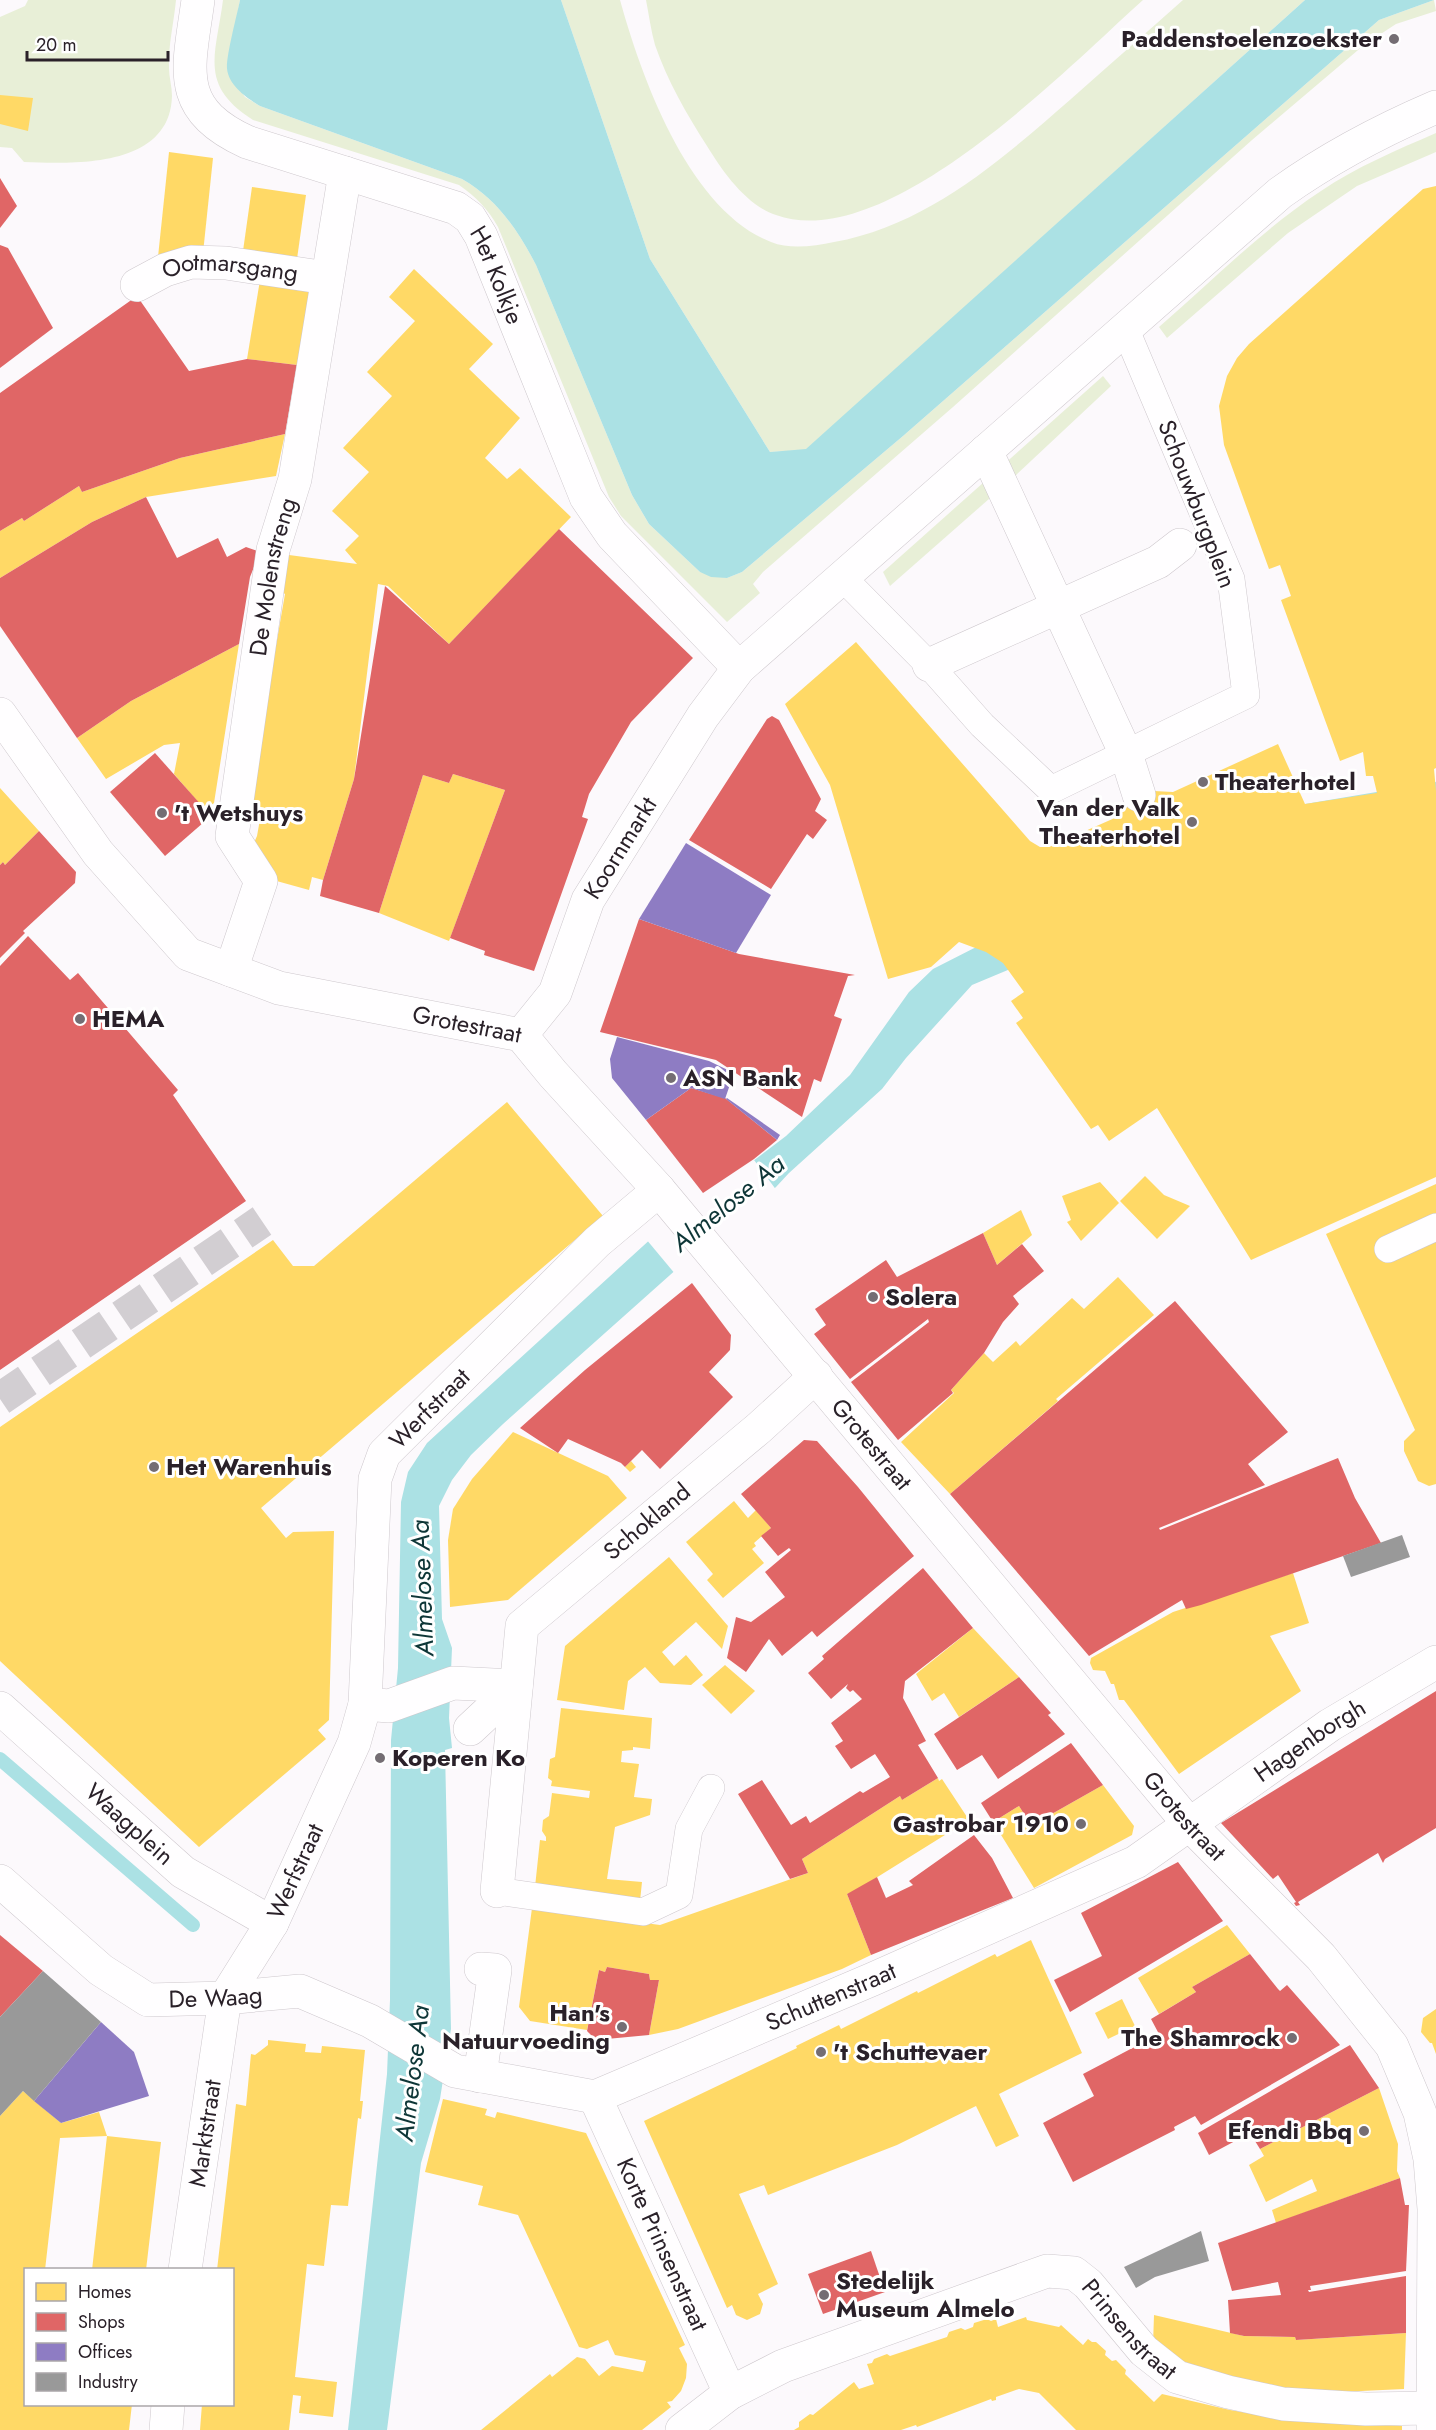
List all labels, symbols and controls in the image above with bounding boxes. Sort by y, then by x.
place label: Paddenstoelenzoekster [1121,21,1382,56]
scale bar [27,24,168,62]
text: 20 m [36,32,76,58]
marker: Paddenstoelenzoekster [1387,32,1401,46]
street label: Het Kolkje [462,219,533,329]
street label: Ootmarsgang [157,244,301,291]
street label: Schouwburgplein [1149,415,1246,593]
street label: De Molenstreng [240,493,305,658]
place label: Theaterhotel [1215,764,1356,799]
marker: Theaterhotel [1196,775,1210,789]
street label: Koornmarkt [575,790,665,906]
place label: Van der Valk Theaterhotel [1036,790,1180,853]
place label: 't Wetshuys [174,795,303,830]
marker: 't Wetshuys [155,806,169,820]
marker: Van der Valk Theaterhotel [1185,815,1199,829]
street label: Grotestraat [410,996,525,1052]
place label: HEMA [92,1001,165,1036]
marker: HEMA [73,1012,87,1026]
place label: ASN Bank [682,1060,799,1095]
marker: ASN Bank [664,1071,678,1085]
water label: Almelose Aa [662,1145,794,1261]
place label: Solera [885,1279,957,1314]
marker: Solera [866,1290,880,1304]
street label: Werfstraat [381,1360,478,1457]
street label: Grotestraat [823,1390,921,1498]
place label: Het Warenhuis [166,1449,332,1484]
marker: Het Warenhuis [147,1460,161,1474]
street label: Schokland [595,1474,698,1568]
water label: Almelose Aa [401,1518,443,1658]
street label: Hagenborgh [1247,1690,1372,1790]
place label: Koperen Ko [392,1740,525,1775]
marker: Koperen Ko [373,1751,387,1765]
street label: Grotestraat [1135,1763,1234,1869]
street label: Waagplein [78,1774,182,1873]
place label: Gastrobar 1910 [893,1806,1069,1841]
street label: Werfstraat [258,1817,332,1925]
marker: Gastrobar 1910 [1074,1817,1088,1831]
street label: Schuttenstraat [760,1953,902,2040]
street label: De Waag [168,1977,264,2016]
place label: Han's Natuurvoeding [442,1995,610,2058]
water label: Almelose Aa [385,2002,439,2144]
marker: Han's Natuurvoeding [615,2020,629,2034]
place label: The Shamrock [1121,2020,1280,2055]
marker: The Shamrock [1285,2031,1299,2045]
place label: 't Schuttevaer [833,2034,988,2069]
marker: 't Schuttevaer [814,2045,828,2059]
street label: Marktstraat [179,2077,230,2189]
place label: Efendi Bbq [1228,2113,1352,2148]
marker: Efendi Bbq [1357,2124,1371,2138]
street label: Korte Prinsenstraat [608,2152,717,2337]
place label: Stedelijk Museum Almelo [836,2263,1015,2326]
legend [24,2268,234,2406]
street label: Prinsenstraat [1074,2271,1185,2388]
text: Homes [78,2279,131,2305]
marker: Stedelijk Museum Almelo [817,2288,831,2302]
text: Shops [78,2309,125,2335]
text: Offices [78,2339,132,2365]
text: Industry [78,2369,138,2395]

